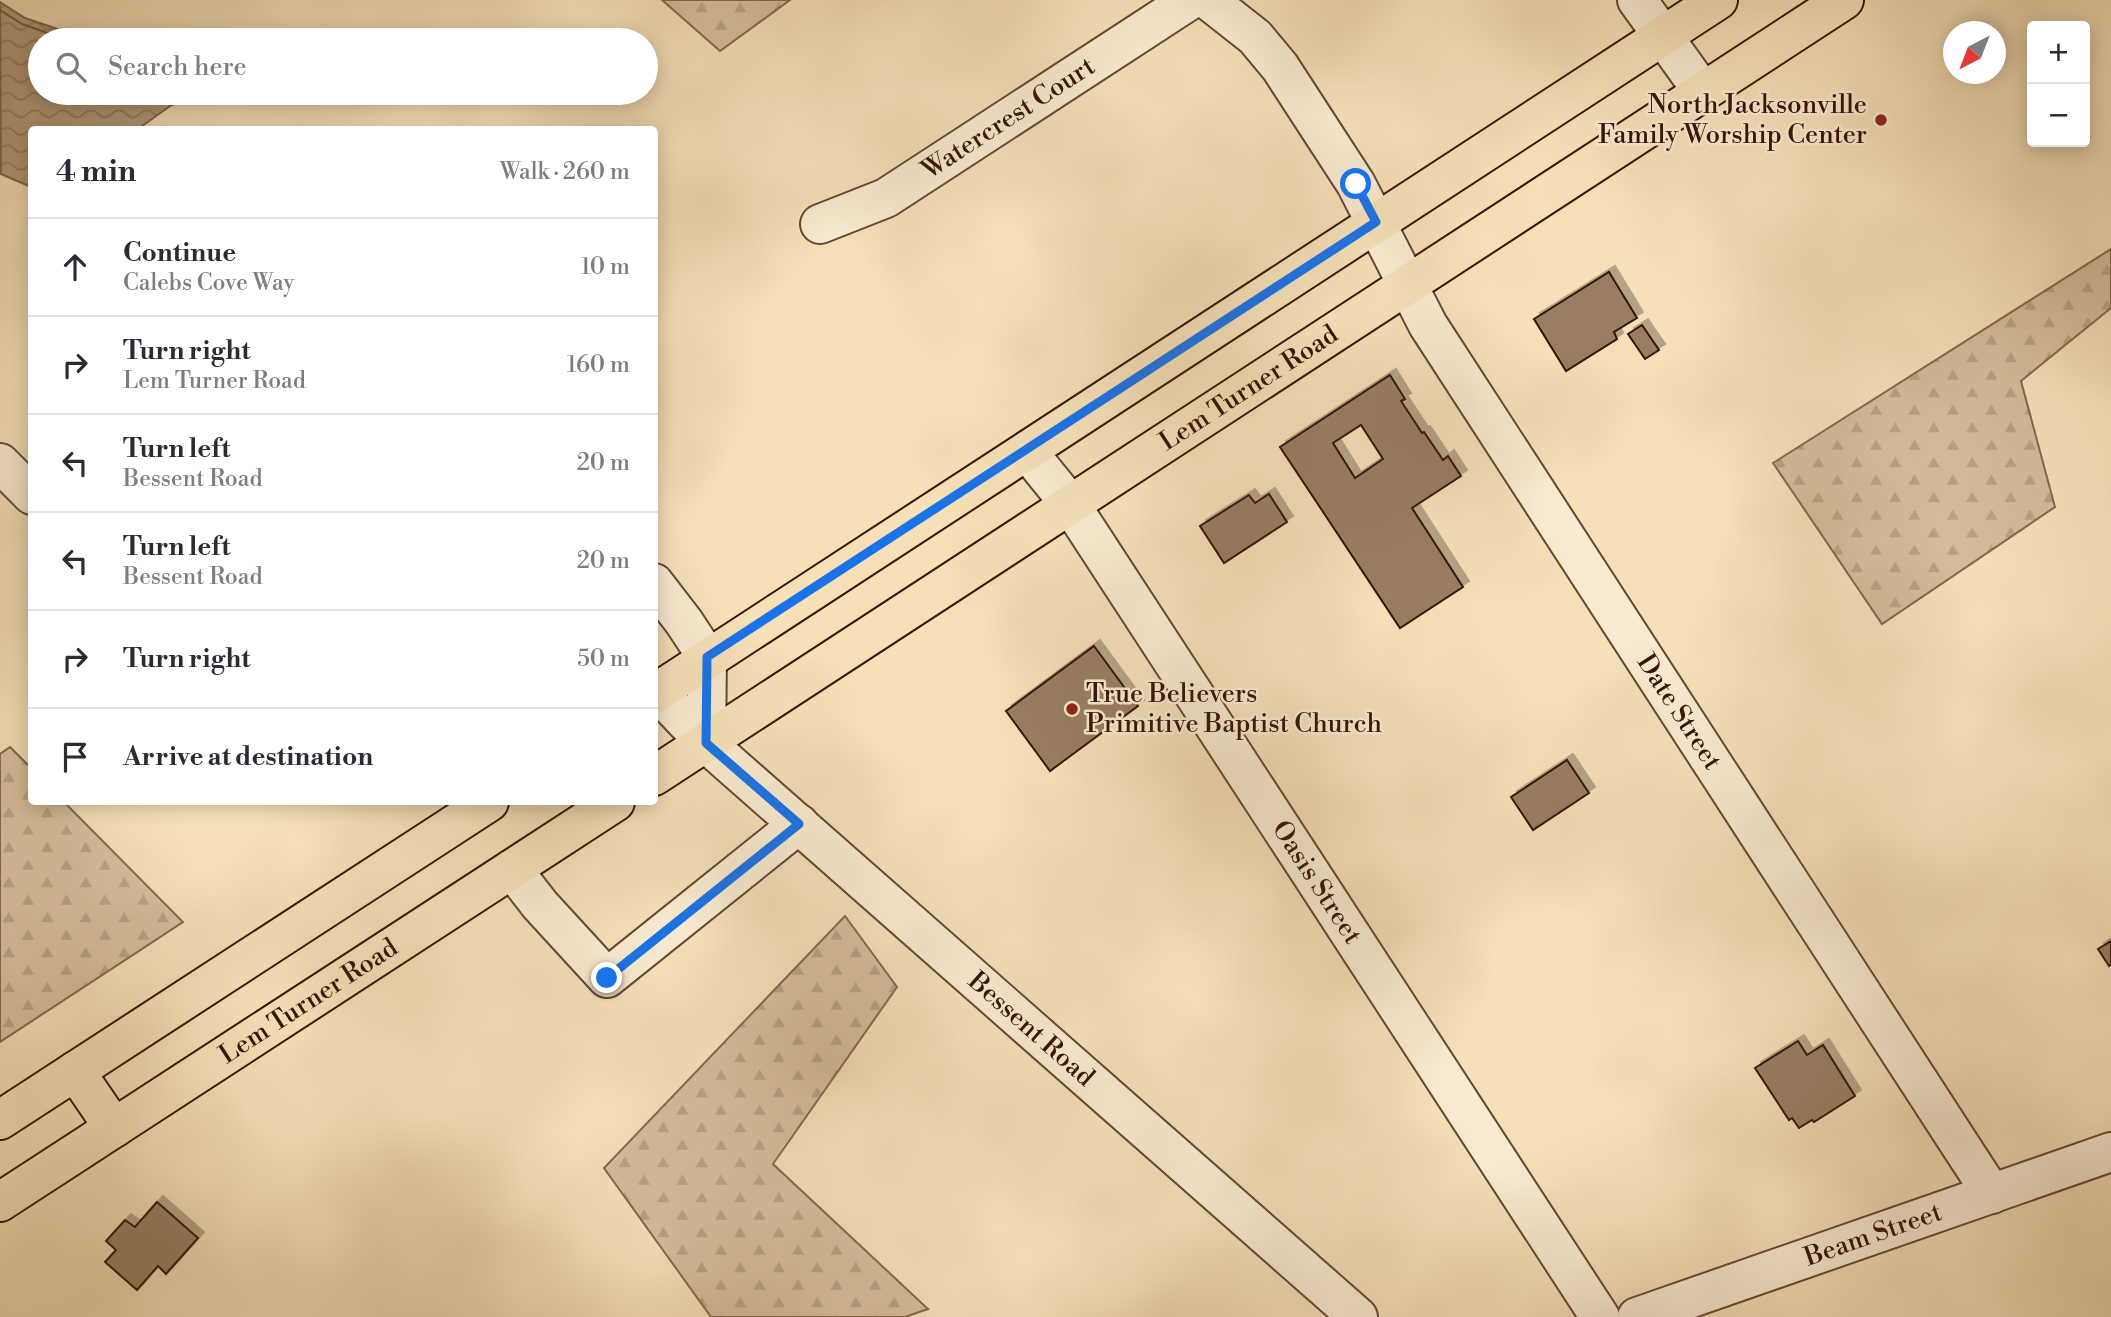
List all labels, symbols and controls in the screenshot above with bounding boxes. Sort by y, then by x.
north arrow [1943,21,2006,84]
map controls [2027,21,2090,147]
button: + [2027,21,2090,84]
search box [28,28,658,105]
icon: search [52,48,90,86]
street label: Watercrest Court [915,50,1101,187]
text: Search here [108,51,247,83]
button: − [2027,84,2090,147]
place label: North Jacksonville Family Worship Center [1598,89,1867,151]
marker: North Jacksonville Family Worship Center [1873,112,1889,128]
text: 4 min [56,153,136,191]
text: Walk · 260 m [500,158,630,186]
route start [1340,168,1371,199]
text: Continue [123,237,236,269]
icon: ahead [56,248,94,286]
text: 10 m [581,253,630,281]
text: Calebs Cove Way [123,269,295,297]
street label: Lem Turner Road [1153,318,1344,458]
text: Turn right [123,335,251,367]
icon: right [56,346,94,384]
text: 160 m [567,351,630,379]
text: Lem Turner Road [123,367,306,395]
text: Turn left [123,433,231,465]
icon: left [56,444,94,482]
text: 20 m [577,449,630,477]
text: Bessent Road [123,465,262,493]
text: Turn left [123,531,231,563]
icon: left [56,542,94,580]
text: 20 m [577,547,630,575]
text: Bessent Road [123,563,262,591]
icon: right [56,640,94,678]
text: Turn right [123,643,251,675]
text: 50 m [577,645,630,673]
street label: Date Street [1630,648,1728,776]
place label: True Believers Primitive Baptist Church [1086,678,1382,740]
marker: True Believers Primitive Baptist Church [1064,701,1080,717]
icon: arrive [56,738,94,776]
text: Arrive at destination [123,741,373,773]
street label: Oasis Street [1265,815,1369,950]
street label: Lem Turner Road [213,931,404,1071]
route end [591,962,622,993]
street label: Bessent Road [961,965,1101,1094]
street label: Beam Street [1799,1196,1946,1274]

